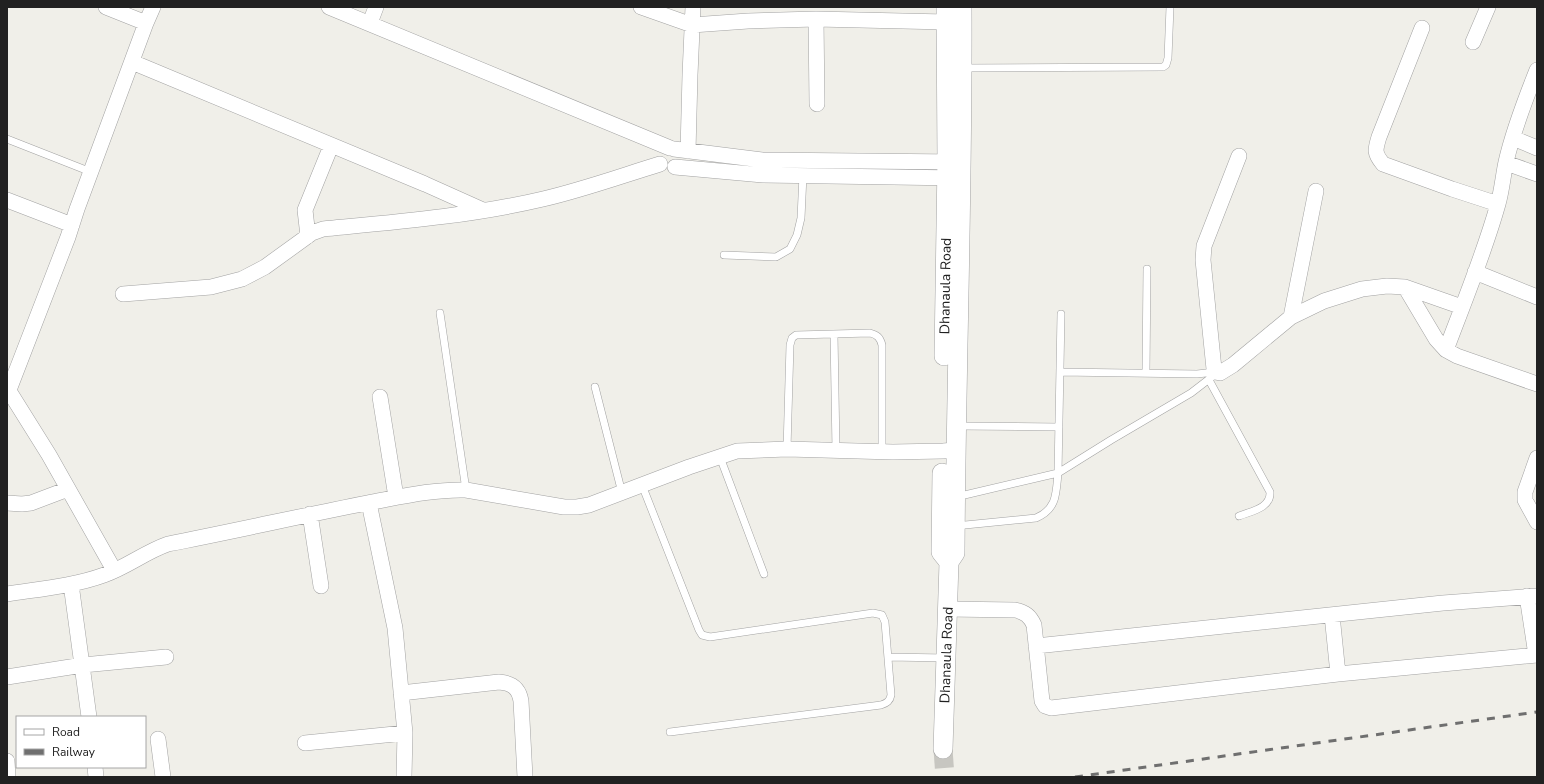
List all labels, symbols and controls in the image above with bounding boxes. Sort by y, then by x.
street label: Dhanaula Road [935,237,956,335]
street label: Dhanaula Road [935,606,958,704]
legend [16,716,146,768]
text: Road [52,724,80,740]
text: Railway [52,744,96,760]

